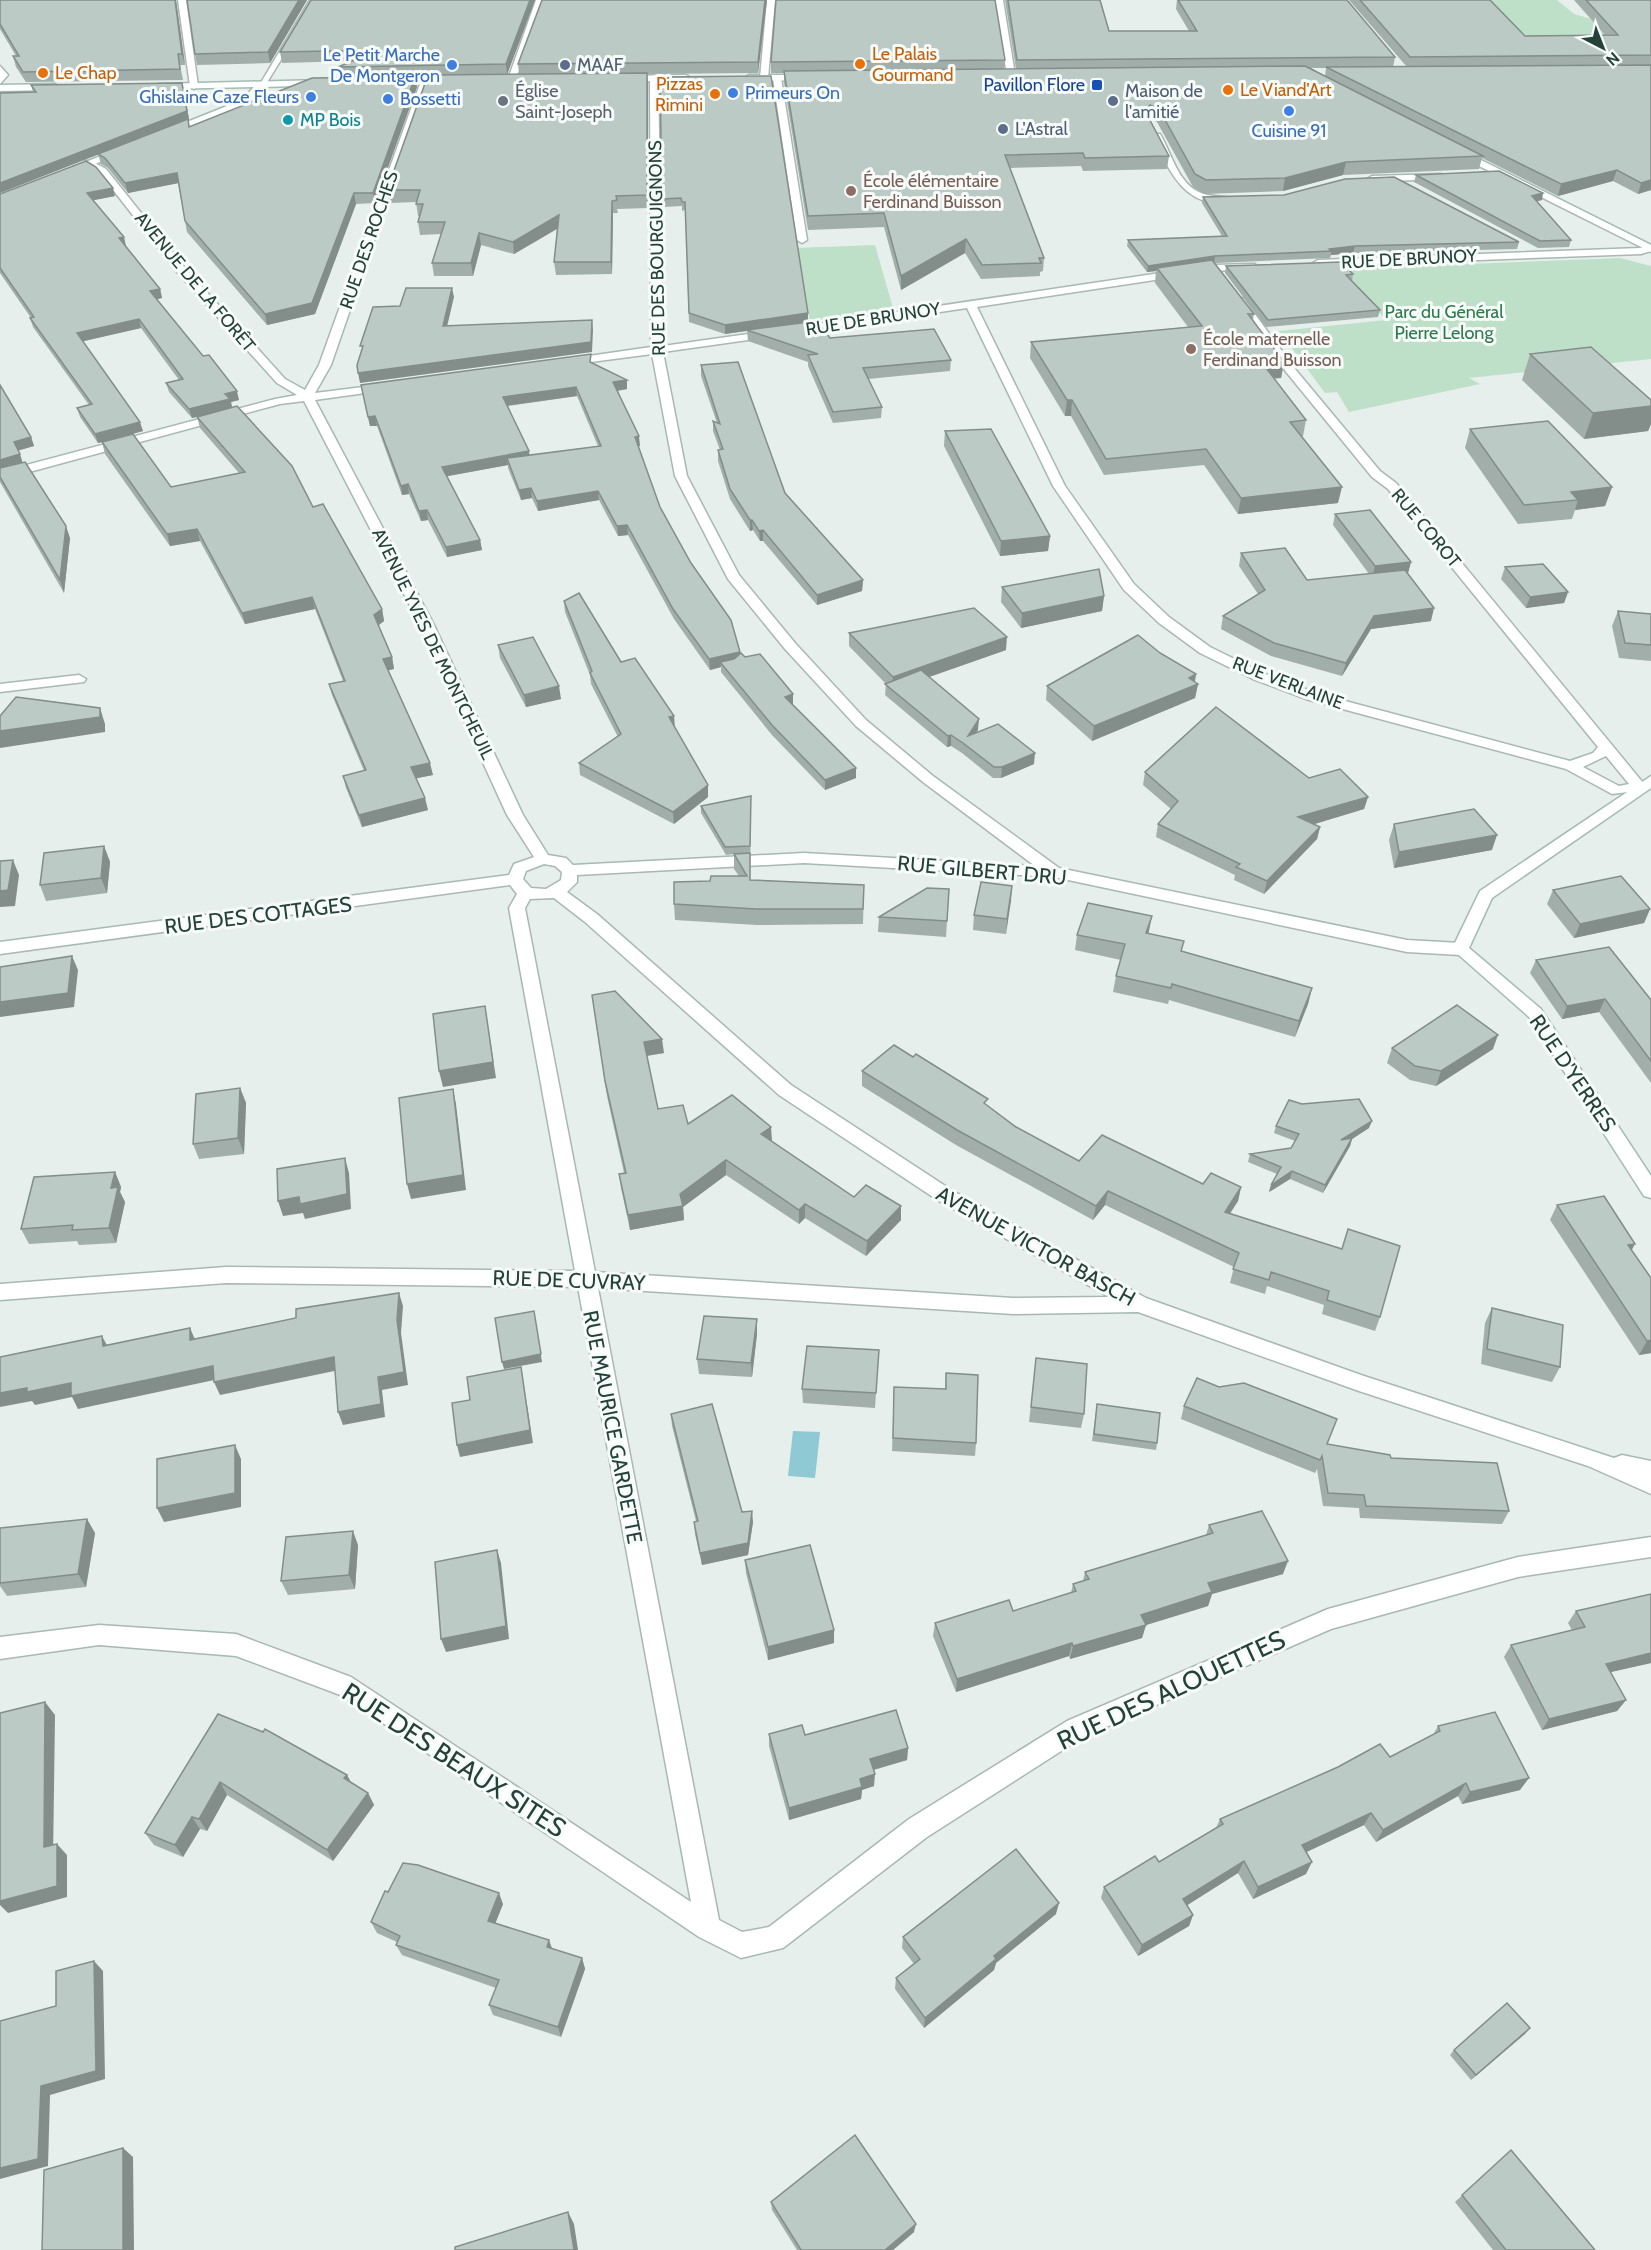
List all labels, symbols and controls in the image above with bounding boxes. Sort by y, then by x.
north arrow [1573,18,1633,78]
place label: Le Palais Gourmand [872,43,954,86]
place label: Le Petit Marche De Montgeron [323,44,440,87]
text: N [1602,48,1623,70]
place label: MAAF [577,54,624,76]
marker: Le Palais Gourmand [853,57,867,71]
marker: Le Petit Marche De Montgeron [445,58,459,72]
marker: MAAF [558,58,572,72]
place label: Le Chap [55,62,117,84]
marker: Le Chap [36,66,50,80]
place label: Pizzas Rimini [655,73,703,116]
place label: Pavillon Flore [983,74,1085,96]
marker: Pavillon Flore [1090,78,1104,92]
place label: Le Viand'Art [1240,79,1332,101]
place label: Église Saint-Joseph [515,80,612,123]
place label: Maison de l'amitié [1125,80,1203,123]
place label: Primeurs On [745,82,840,104]
marker: Le Viand'Art [1221,83,1235,97]
place label: Ghislaine Caze Fleurs [139,86,299,108]
marker: Primeurs On [726,86,740,100]
marker: Pizzas Rimini [708,87,722,101]
place label: Bossetti [400,88,461,110]
marker: Ghislaine Caze Fleurs [304,90,318,104]
marker: Bossetti [381,92,395,106]
marker: Église Saint-Joseph [496,94,510,108]
marker: Maison de l'amitié [1106,94,1120,108]
marker: Cuisine 91 [1282,104,1296,118]
place label: MP Bois [300,109,361,131]
marker: MP Bois [281,113,295,127]
place label: L'Astral [1015,118,1069,140]
place label: Cuisine 91 [1252,120,1326,142]
marker: L'Astral [996,122,1010,136]
street label: RUE DES BOURGUIGNONS [644,140,670,356]
street label: RUE DES ROCHES [335,168,403,312]
place label: École élémentaire Ferdinand Buisson [863,170,1002,213]
marker: École élémentaire Ferdinand Buisson [844,184,858,198]
street label: AVENUE DE LA FORÊT [130,208,260,357]
street label: RUE DE BRUNOY [1341,244,1478,274]
street label: RUE DE BRUNOY [804,297,943,340]
park label: Parc du Général Pierre Lelong [1385,301,1504,344]
place label: École maternelle Ferdinand Buisson [1203,328,1342,371]
marker: École maternelle Ferdinand Buisson [1184,342,1198,356]
street label: RUE COROT [1387,484,1466,572]
street label: AVENUE YVES DE MONTCHEUIL [367,525,499,763]
street label: RUE VERLAINE [1229,652,1347,714]
street label: RUE GILBERT DRU [896,850,1068,890]
street label: RUE DES COTTAGES [163,891,353,939]
street label: RUE D'YERRES [1525,1010,1621,1136]
street label: AVENUE VICTOR BASCH [932,1181,1140,1311]
street label: RUE DE CUVRAY [492,1265,647,1295]
street label: RUE MAURICE GARDETTE [578,1308,648,1546]
street label: RUE DES ALOUETTES [1052,1623,1290,1757]
street label: RUE DES BEAUX SITES [336,1676,572,1844]

